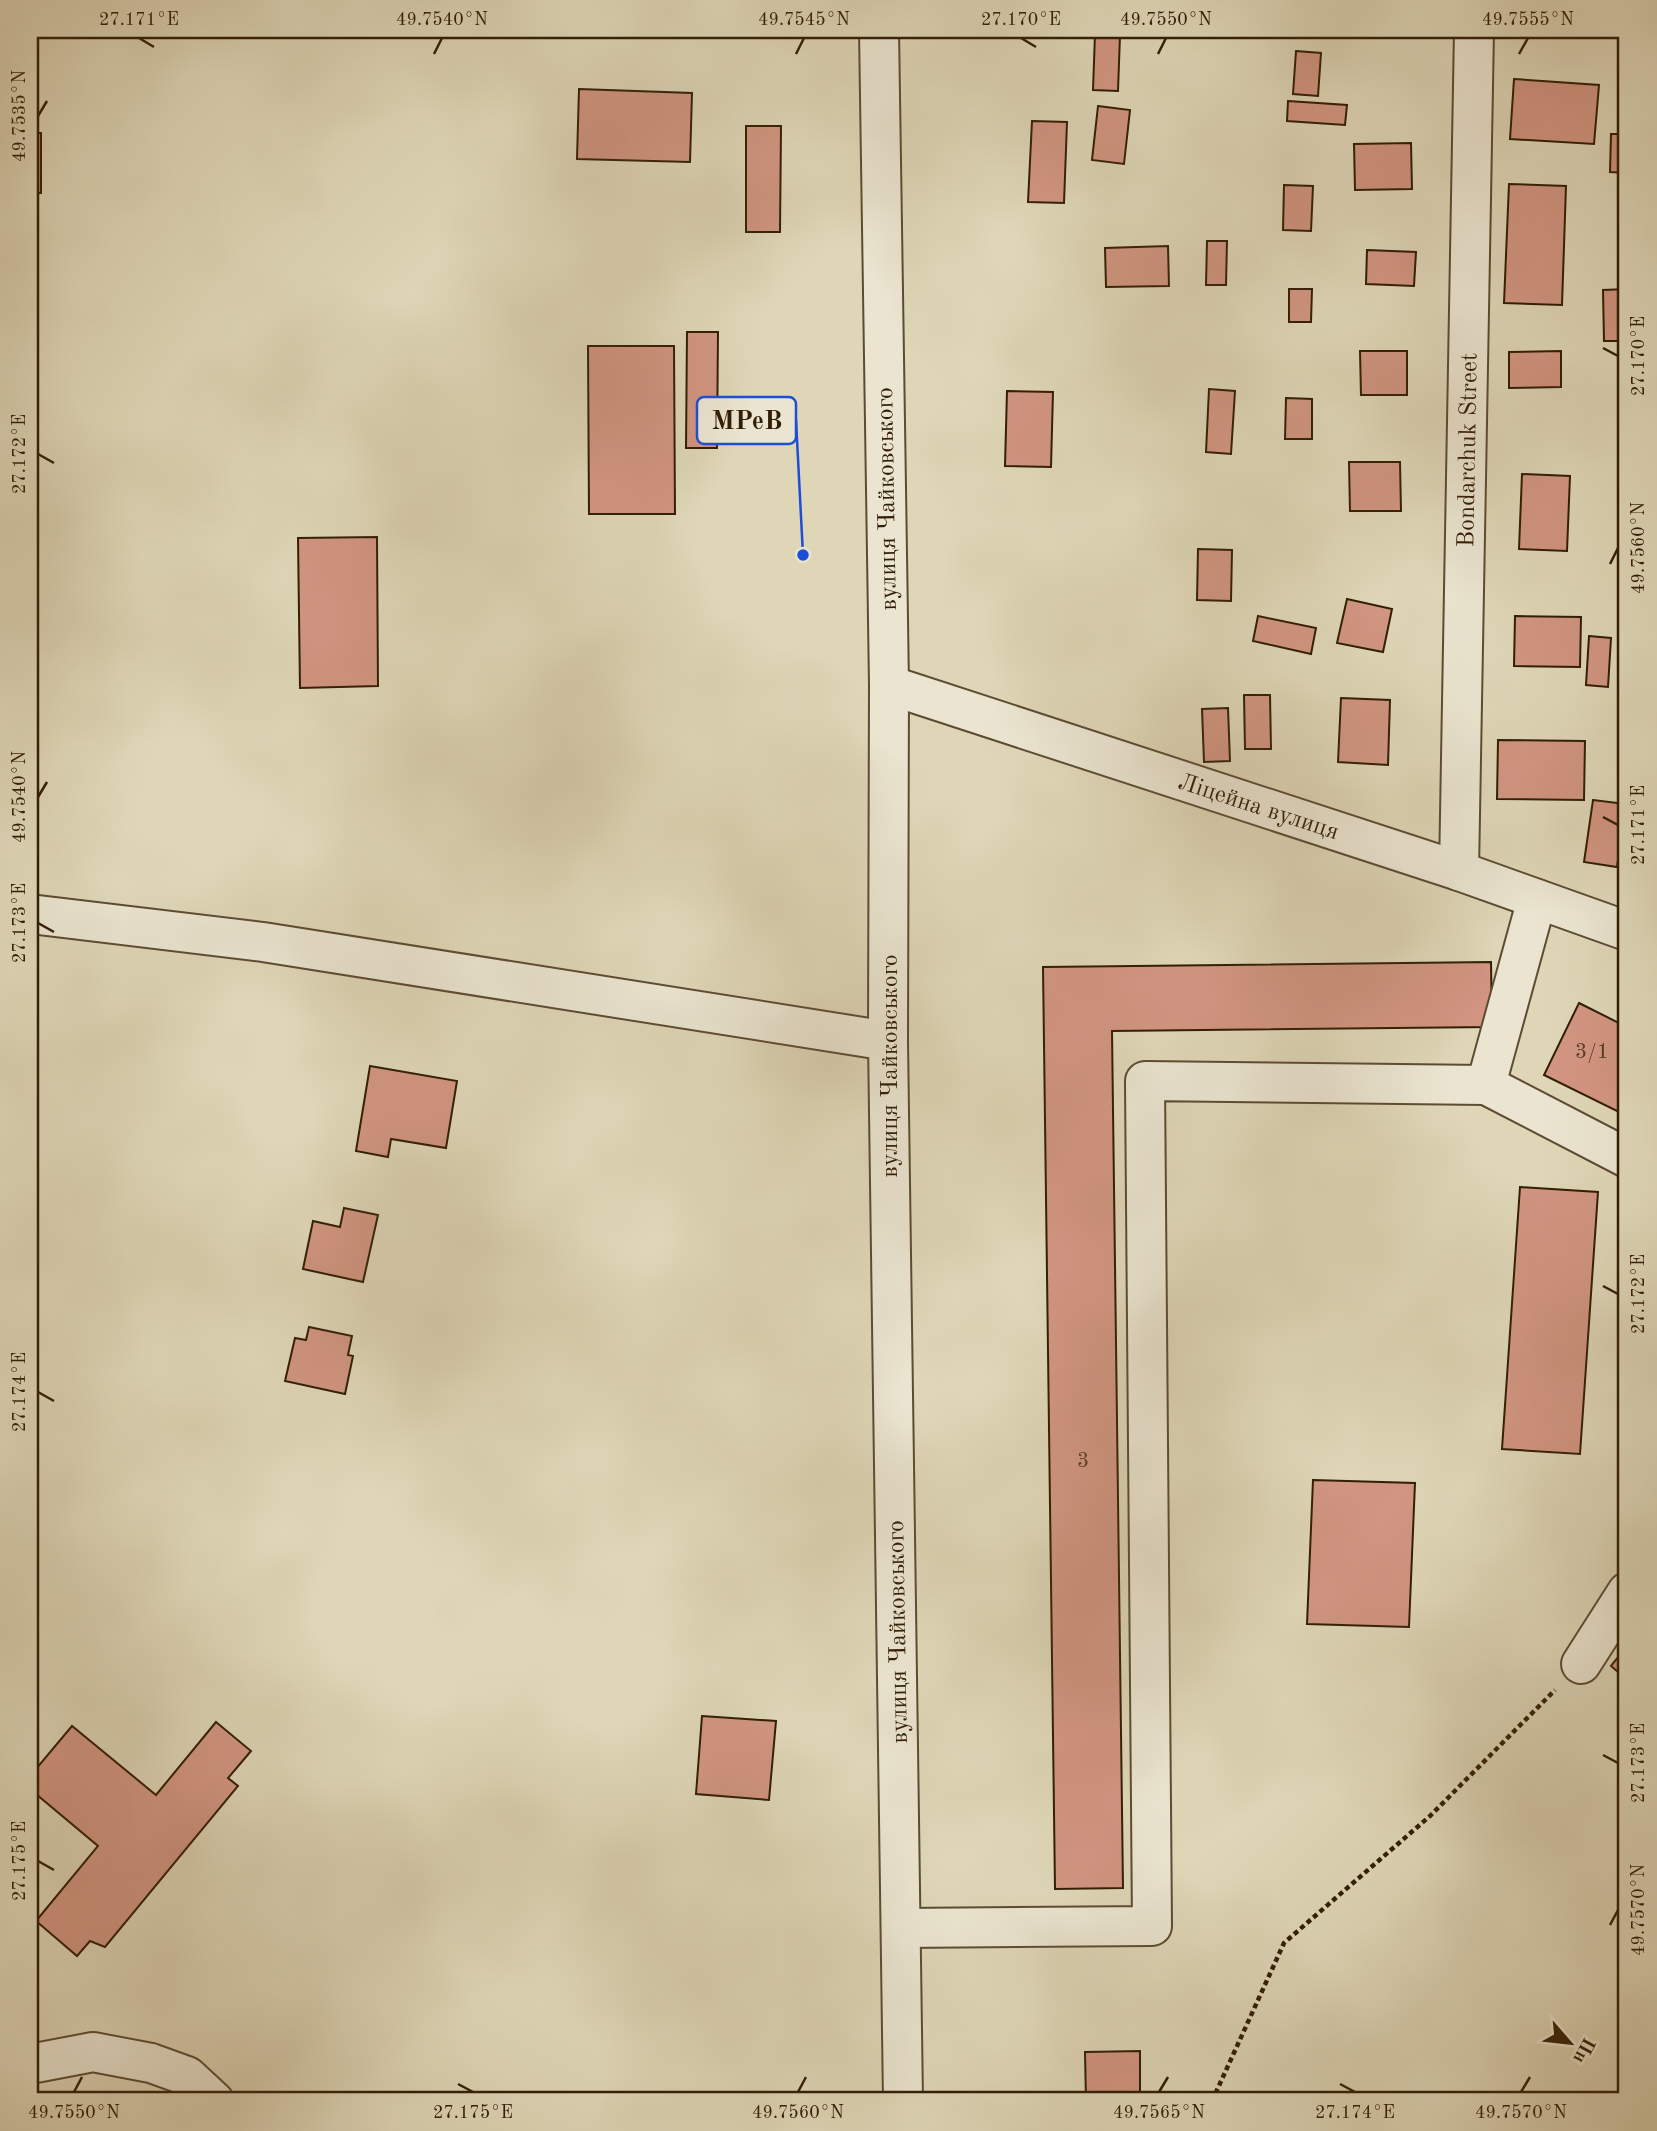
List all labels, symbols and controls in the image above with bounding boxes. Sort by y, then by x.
text: 27.171°E [99,11,179,29]
text: 49.7540°N [396,11,488,29]
text: 49.7545°N [758,11,850,29]
text: 27.170°E [981,11,1061,29]
text: 49.7550°N [1120,11,1212,29]
text: 49.7555°N [1482,11,1574,29]
text: 49.7535°N [11,70,29,162]
text: 27.170°E [1630,316,1648,396]
street label: Bondarchuk Street [1455,352,1483,548]
street label: вулиця Чайковського [874,387,902,611]
callout: МРеВ [697,397,796,444]
text: МРеВ [712,409,782,435]
text: 27.172°E [11,414,29,494]
text: 49.7560°N [1630,502,1648,594]
text: 49.7540°N [11,751,29,843]
street label: Ліцейна вулиця [1175,771,1342,845]
text: 27.171°E [1630,785,1648,865]
text: 27.173°E [11,883,29,963]
street label: вулиця Чайковського [879,954,903,1178]
house number: 3/1 [1575,1042,1609,1063]
text: 27.172°E [1630,1254,1648,1334]
text: 27.174°E [11,1352,29,1432]
house number: 3 [1077,1451,1089,1472]
street label: вулиця Чайковського [885,1520,913,1744]
text: 27.173°E [1630,1723,1648,1803]
text: 27.175°E [11,1821,29,1901]
text: 49.7570°N [1630,1864,1648,1956]
north arrow [1534,2008,1604,2078]
text: Пн [1568,2034,1597,2066]
text: 49.7550°N [28,2104,120,2122]
text: 27.175°E [433,2104,513,2122]
text: 49.7560°N [752,2104,844,2122]
text: 49.7565°N [1113,2104,1205,2122]
text: 27.174°E [1315,2104,1395,2122]
text: 49.7570°N [1475,2104,1567,2122]

